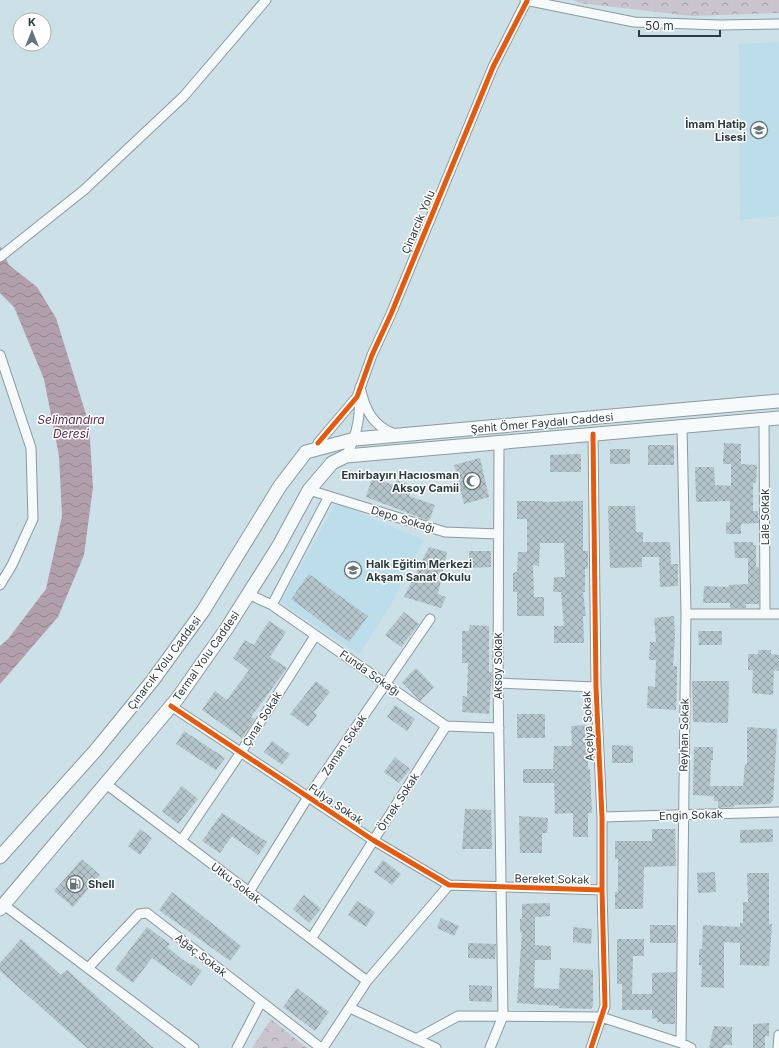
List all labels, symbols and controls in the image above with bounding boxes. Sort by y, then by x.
north arrow [12,12,52,52]
scale bar [639,12,720,38]
text: K [28,15,36,29]
text: 50 m [645,18,674,33]
place label: İmam Hatip Lisesi [685,117,746,144]
school or university icon: İmam Hatip Lisesi [749,120,769,140]
street label: Çinarcik Yolu [398,188,438,256]
street label: Şehit Ömer Faydalı Caddesi [470,410,614,436]
water label: Selimandıra Deresi [37,412,105,441]
place label: Emirbayırı Hacıosman Aksoy Camii [341,468,459,495]
mosque icon: Emirbayırı Hacıosman Aksoy Camii [462,471,482,491]
street label: Lale Sokak [758,489,772,545]
street label: Depo Sokağı [369,503,437,535]
place label: Halk Eğitim Merkezi Akşam Sanat Okulu [366,557,472,584]
school or university icon: Halk Eğitim Merkezi Akşam Sanat Okulu [343,560,363,580]
street label: Termal Yolu Caddesi [170,608,242,704]
street label: Çınarcık Yolu Caddesi [124,613,204,713]
street label: Aksoy Sokak [491,633,505,700]
street label: Funda Sokağı [337,647,403,699]
street label: Çınar Sokak [239,689,285,749]
street label: Açelya Sokak [579,691,597,761]
street label: Reyhan Sokak [676,698,692,772]
street label: Zaman Sokak [319,712,369,778]
street label: Örnek Sokak [374,770,422,834]
street label: Fulya Sokak [306,781,366,827]
street label: Engin Sokak [659,807,723,823]
street label: Utku Sokak [208,860,264,906]
street label: Bereket Sokak [514,871,590,887]
fuel station icon: Shell [65,874,85,894]
place label: Shell [88,877,115,891]
street label: Ağaç Sokak [172,930,230,980]

